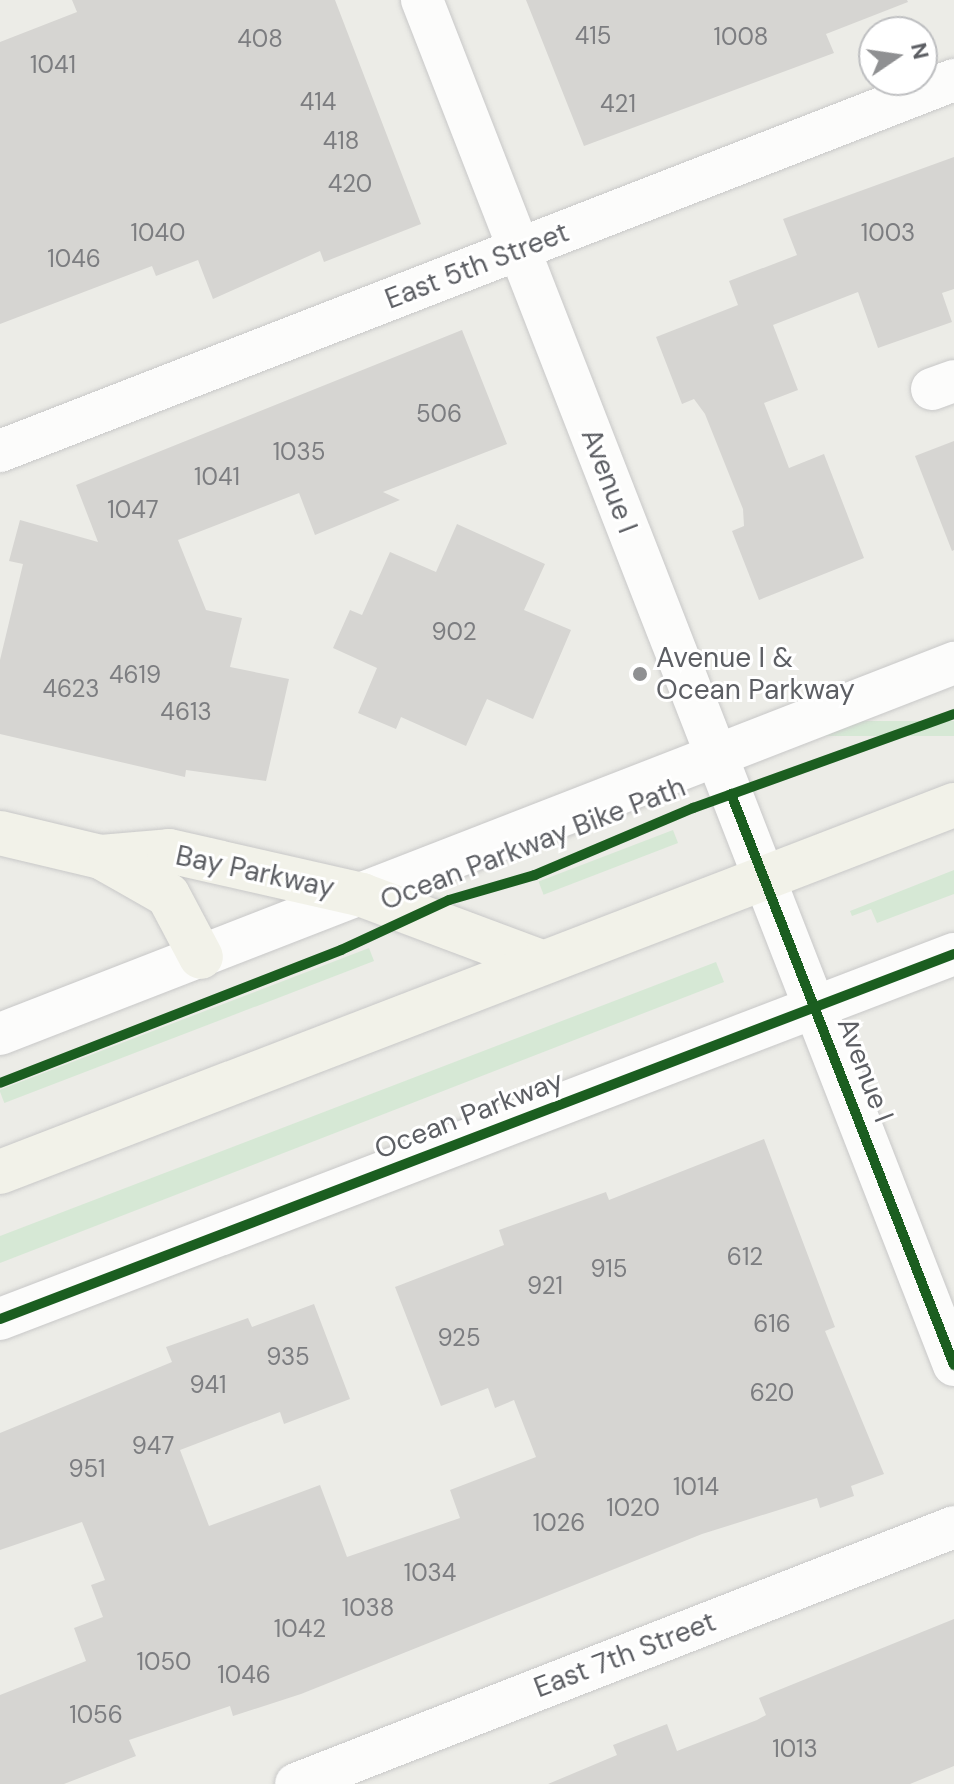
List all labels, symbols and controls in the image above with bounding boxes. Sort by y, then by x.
north arrow [858,16,938,96]
house number: 415 [575,22,611,50]
house number: 1008 [714,23,768,51]
house number: 408 [237,25,283,53]
text: N [904,40,936,62]
house number: 1041 [30,51,76,79]
house number: 414 [300,88,336,116]
house number: 421 [600,90,636,118]
house number: 418 [323,127,359,155]
house number: 420 [328,170,372,198]
street label: East 5th Street [380,216,574,316]
house number: 1040 [131,219,185,247]
house number: 1003 [861,219,915,247]
house number: 1046 [47,245,101,273]
house number: 506 [416,400,462,428]
street label: Avenue I [574,424,644,538]
house number: 1035 [273,438,325,466]
house number: 1041 [194,463,240,491]
house number: 1047 [107,496,159,524]
house number: 902 [431,618,477,646]
place label: Avenue I & Ocean Parkway [656,641,855,707]
house number: 4619 [109,661,161,689]
marker: Avenue I & Ocean Parkway [631,665,649,683]
house number: 4623 [42,675,100,703]
house number: 4613 [160,698,212,726]
street label: Ocean Parkway Bike Path [376,770,690,918]
street label: Bay Parkway [173,839,337,905]
street label: Avenue I [830,1013,900,1127]
street label: Ocean Parkway [370,1064,568,1166]
house number: 612 [727,1243,763,1271]
house number: 915 [591,1255,627,1283]
house number: 921 [527,1272,563,1300]
house number: 616 [753,1310,791,1338]
house number: 925 [437,1324,481,1352]
house number: 935 [266,1343,310,1371]
house number: 941 [189,1371,227,1399]
house number: 620 [750,1379,794,1407]
house number: 947 [132,1432,174,1460]
house number: 951 [68,1455,106,1483]
house number: 1014 [673,1473,719,1501]
house number: 1020 [606,1494,660,1522]
house number: 1026 [533,1509,585,1537]
house number: 1034 [404,1559,456,1587]
house number: 1038 [342,1594,394,1622]
street label: East 7th Street [529,1605,721,1705]
house number: 1042 [274,1615,326,1643]
house number: 1050 [137,1648,191,1676]
house number: 1046 [217,1661,271,1689]
house number: 1056 [69,1701,123,1729]
house number: 1013 [772,1735,818,1763]

